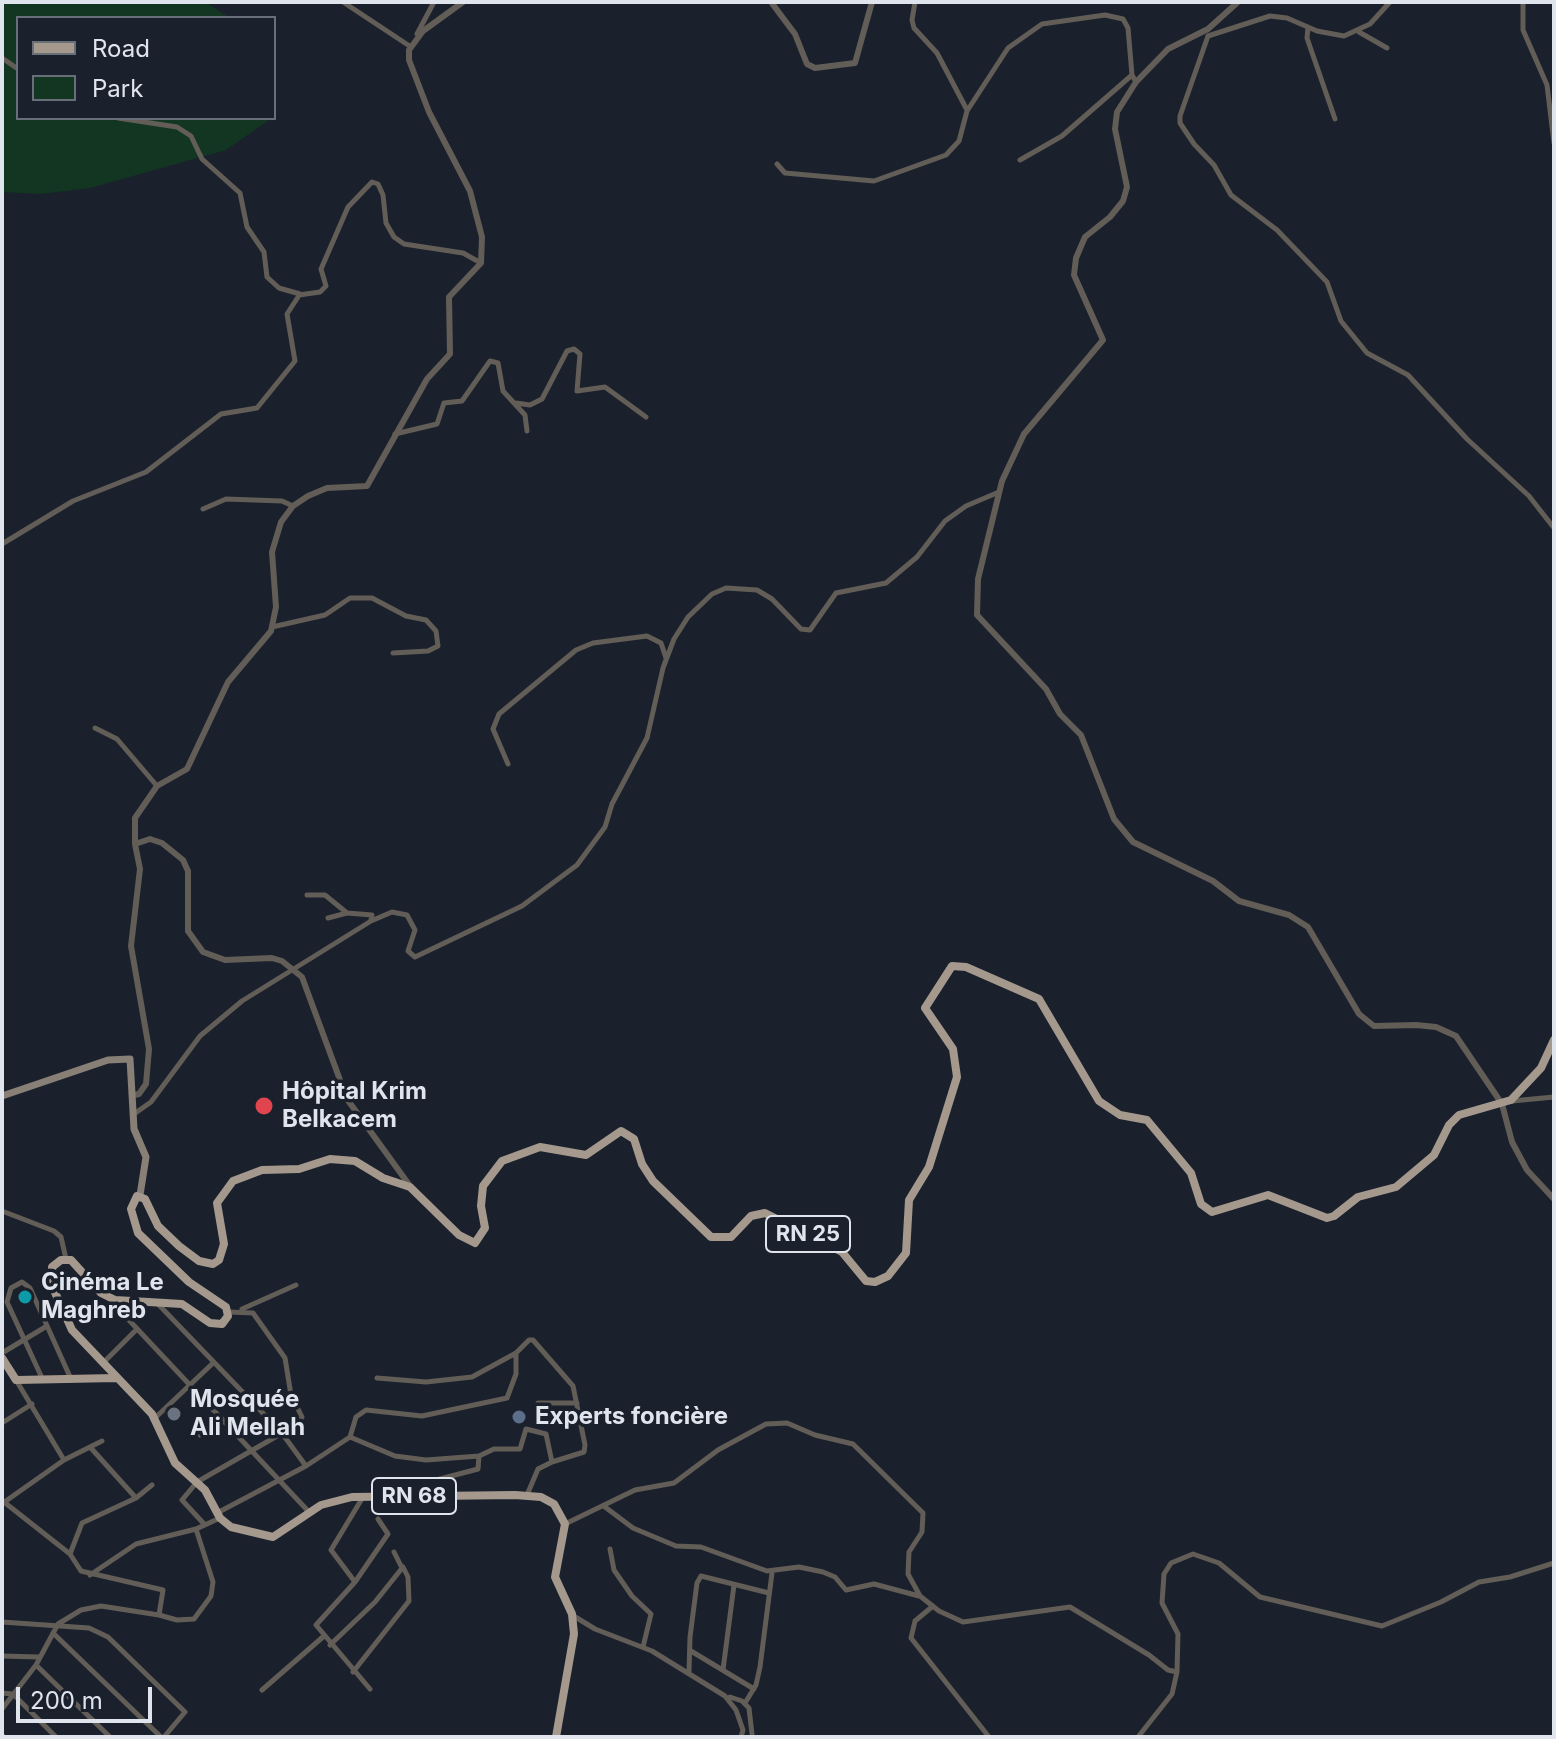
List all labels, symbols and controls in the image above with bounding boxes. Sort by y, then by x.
legend [16,16,276,120]
text: Road [92,34,150,63]
text: Park [92,74,143,103]
place label: Hôpital Krim Belkacem [282,1078,427,1134]
marker: Hôpital Krim Belkacem [253,1095,275,1117]
road number: RN 25 [766,1216,850,1252]
place label: Cinéma Le Maghreb [41,1269,164,1325]
marker: Cinéma Le Maghreb [16,1288,34,1306]
place label: Mosquée Ali Mellah [190,1386,305,1442]
place label: Experts foncière [535,1403,728,1431]
marker: Mosquée Ali Mellah [165,1405,183,1423]
marker: Experts foncière [510,1408,528,1426]
road number: RN 68 [372,1478,456,1514]
scale bar [20,1671,156,1721]
text: 200 m [30,1686,103,1715]

